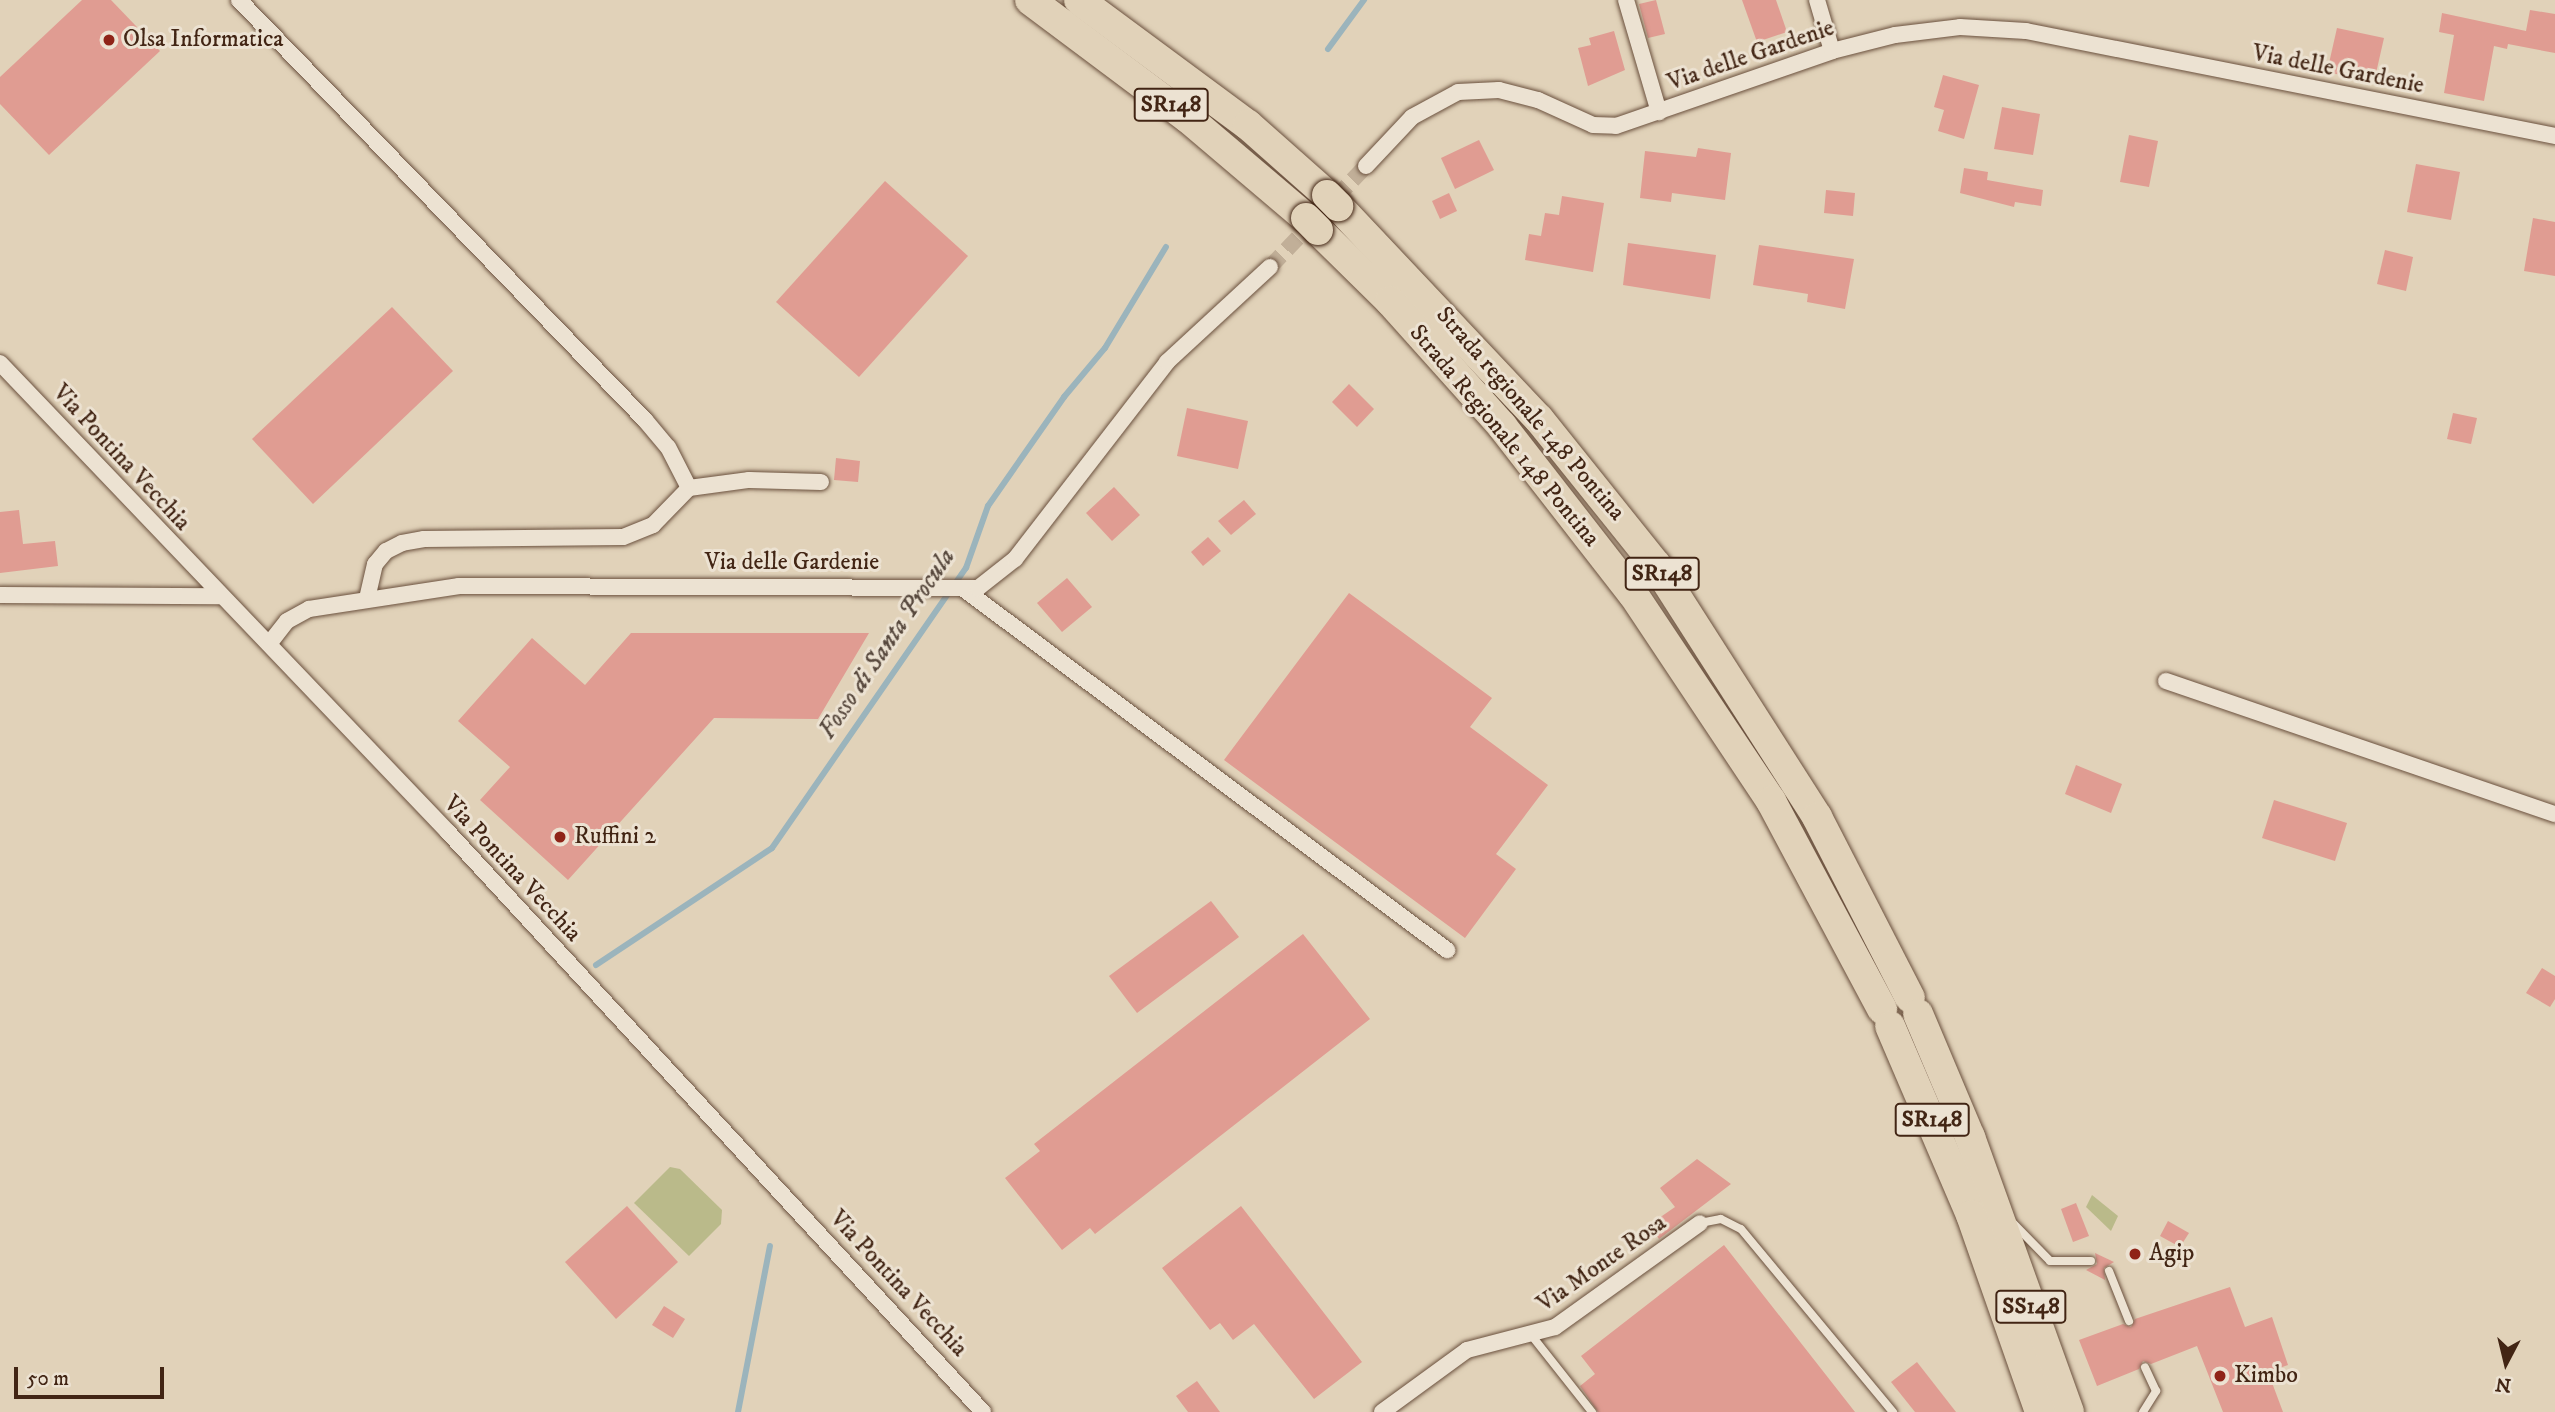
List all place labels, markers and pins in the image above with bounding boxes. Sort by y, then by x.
place label: Olsa Informatica [123,26,283,54]
marker: Olsa Informatica [101,32,117,48]
place label: Ruffini 2 [574,823,656,851]
marker: Ruffini 2 [552,829,568,845]
place label: Agip [2149,1240,2194,1268]
marker: Agip [2127,1246,2143,1262]
place label: Kimbo [2234,1362,2298,1390]
marker: Kimbo [2212,1368,2228,1384]

